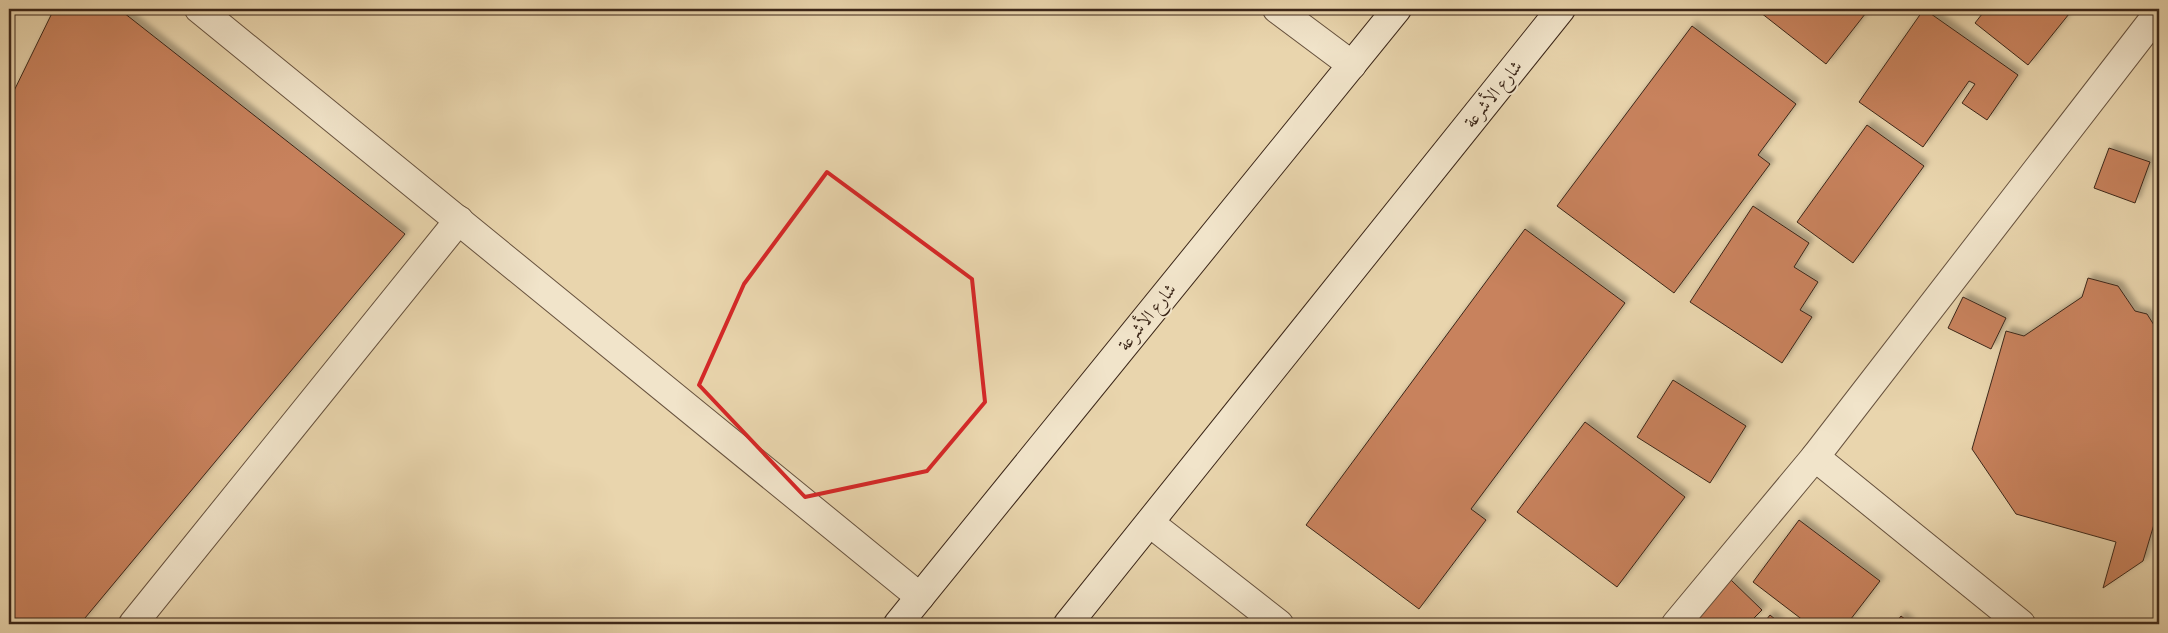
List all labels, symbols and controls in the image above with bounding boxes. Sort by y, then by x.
street label: شارع الأشرعة [1458,55,1530,135]
street label: شارع الأشرعة [1112,278,1184,358]

